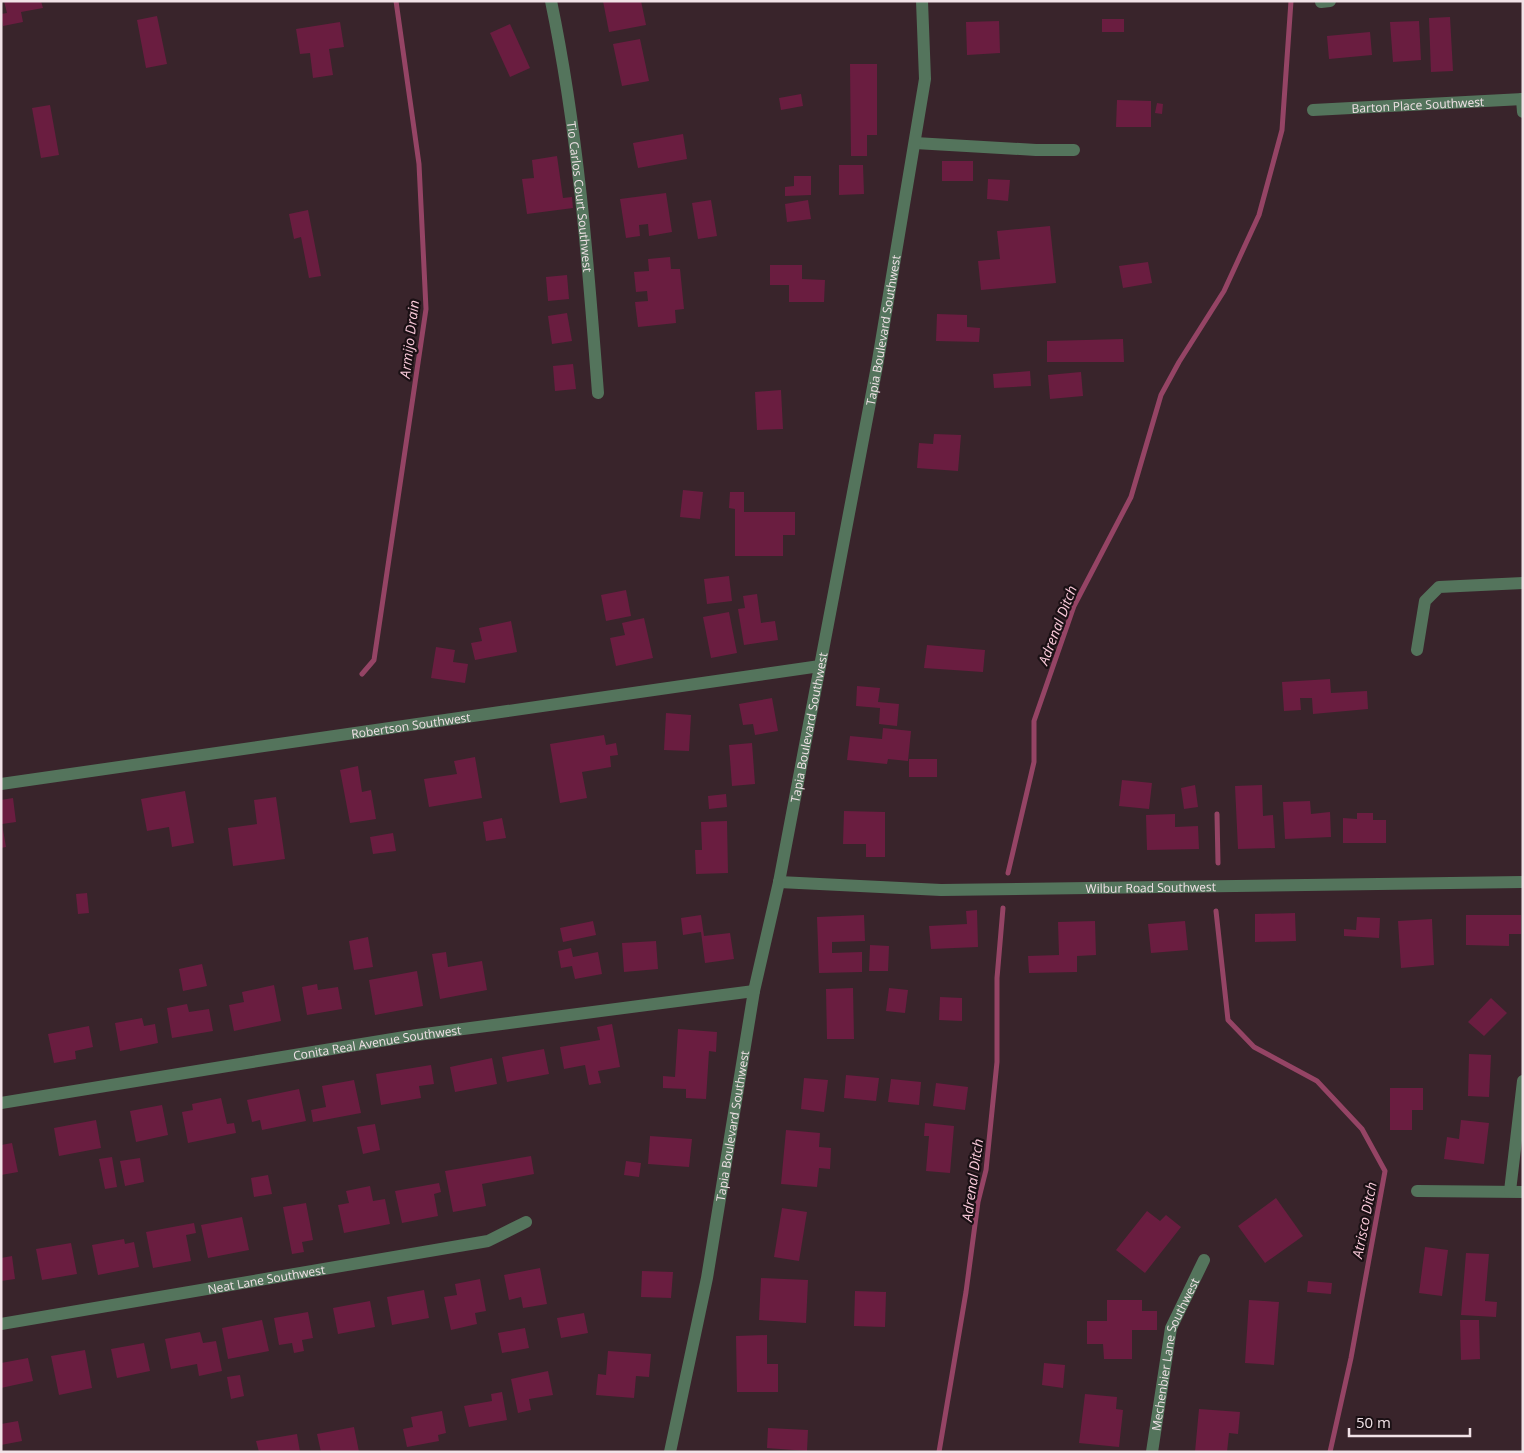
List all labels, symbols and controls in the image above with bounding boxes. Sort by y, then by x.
street label: Barton Place Southwest [1351,93,1485,116]
street label: Tio Carlos Court Southwest [563,120,597,273]
street label: Tapia Boulevard Southwest [861,254,904,407]
water label: Armijo Drain [395,299,423,380]
water label: Adrenal Ditch [1033,583,1081,668]
street label: Tapia Boulevard Southwest [786,651,831,804]
street label: Robertson Southwest [350,708,471,742]
street label: Wilbur Road Southwest [1085,878,1216,897]
street label: Conita Real Avenue Southwest [292,1021,462,1064]
street label: Tapia Boulevard Southwest [711,1049,753,1203]
water label: Adrenal Ditch [957,1137,987,1224]
water label: Atrisco Ditch [1347,1180,1381,1261]
street label: Neat Lane Southwest [206,1260,326,1297]
street label: Mechenbier Lane Southwest [1147,1275,1203,1432]
scale bar [1349,1406,1470,1438]
text: 50 m [1356,1412,1391,1432]

